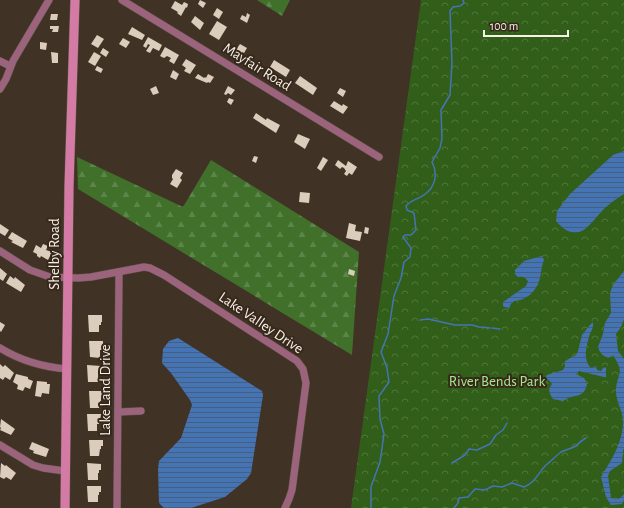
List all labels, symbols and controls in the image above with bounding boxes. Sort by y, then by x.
scale bar [484,12,568,38]
text: 100 m [490,20,518,32]
street label: Mayfair Road [220,40,294,94]
street label: Shelby Road [47,218,62,290]
street label: Lake Valley Drive [216,289,306,357]
street label: Lake Land Drive [98,344,113,436]
park label: River Bends Park [449,374,545,389]

